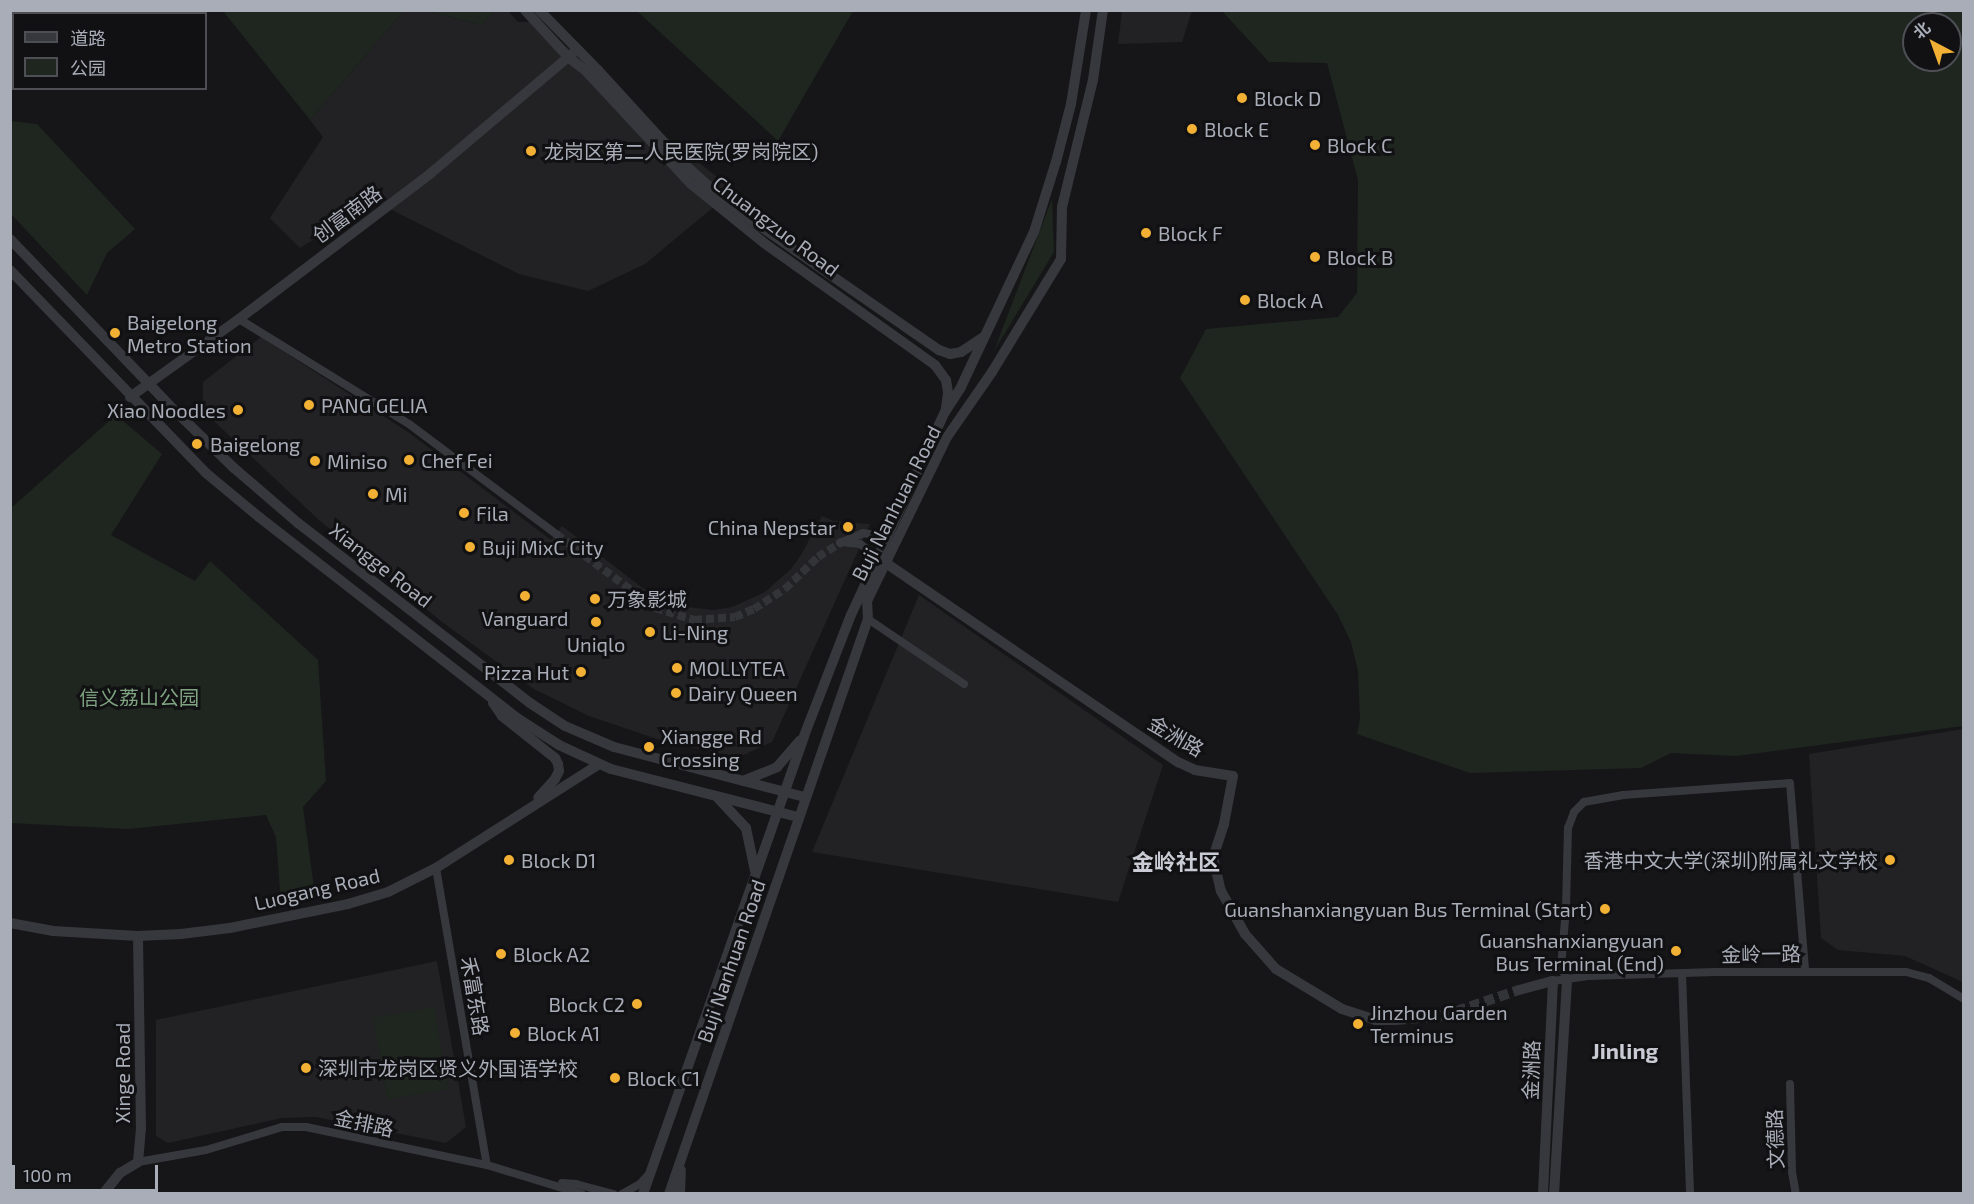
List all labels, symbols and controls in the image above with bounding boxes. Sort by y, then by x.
legend [12,12,207,90]
north arrow [1902,12,1962,72]
text: 北 [1909,17,1933,42]
text: 道路 [70,27,106,49]
text: 公园 [70,57,106,79]
place label: Block D [1254,86,1321,110]
marker: Block D [1235,91,1249,105]
place label: Block E [1204,117,1269,141]
marker: Block E [1185,122,1199,136]
place label: Block C [1327,133,1393,157]
marker: Block C [1308,138,1322,152]
place label: 龙岗区第二人民医院(罗岗院区) [544,139,818,163]
marker: 龙岗区第二人民医院(罗岗院区) [522,142,540,160]
street label: Chuangzuo Road [708,171,844,281]
street label: 创富南路 [308,180,386,248]
place label: Block F [1158,221,1223,245]
marker: Block F [1139,226,1153,240]
place label: Block B [1327,245,1394,269]
marker: Block B [1308,250,1322,264]
place label: Block A [1257,288,1324,312]
marker: Block A [1238,293,1252,307]
place label: Baigelong Metro Station [127,310,252,357]
marker: Baigelong Metro Station [108,326,122,340]
place label: PANG GELIA [321,393,427,417]
place label: Xiao Noodles [107,398,226,422]
marker: PANG GELIA [302,398,316,412]
marker: Xiao Noodles [231,403,245,417]
street label: Buji Nanhuan Road [846,421,946,585]
place label: Baigelong [210,432,300,456]
marker: Baigelong [188,435,206,453]
place label: Chef Fei [421,448,493,472]
place label: Miniso [327,449,388,473]
marker: Chef Fei [402,453,416,467]
marker: Miniso [308,454,322,468]
place label: Mi [385,482,407,506]
marker: Mi [366,487,380,501]
place label: Fila [476,501,509,525]
marker: Fila [457,506,471,520]
place label: China Nepstar [708,515,836,539]
street label: Xiangge Road [325,518,437,612]
marker: China Nepstar [841,520,855,534]
place label: Buji MixC City [482,535,604,559]
marker: Buji MixC City [463,540,477,554]
place label: 万象影城 [607,587,687,611]
marker: Vanguard [518,589,532,603]
marker: 万象影城 [588,592,602,606]
place label: Vanguard [481,606,569,630]
marker: Uniqlo [589,615,603,629]
place label: Li-Ning [662,620,728,644]
marker: Li-Ning [643,625,657,639]
place label: Uniqlo [567,632,625,656]
place label: MOLLYTEA [689,656,785,680]
place label: Pizza Hut [484,660,569,684]
marker: MOLLYTEA [670,661,684,675]
marker: Pizza Hut [574,665,588,679]
place label: Dairy Queen [688,681,798,705]
park label: 信义荔山公园 [79,685,199,709]
marker: Dairy Queen [669,686,683,700]
street label: 金洲路 [1144,711,1208,761]
place label: Xiangge Rd Crossing [661,724,762,771]
marker: Xiangge Rd Crossing [642,740,656,754]
place label: Block D1 [521,848,596,872]
place label: 香港中文大学(深圳)附属礼文学校 [1584,848,1878,872]
district label: 金岭社区 [1132,849,1220,875]
marker: Block D1 [502,853,516,867]
marker: 香港中文大学(深圳)附属礼文学校 [1883,853,1897,867]
street label: Luogang Road [252,863,382,915]
street label: Buji Nanhuan Road [692,876,770,1046]
place label: Guanshanxiangyuan Bus Terminal (Start) [1223,897,1593,921]
marker: Guanshanxiangyuan Bus Terminal (Start) [1598,902,1612,916]
place label: Guanshanxiangyuan Bus Terminal (End) [1479,928,1664,975]
street label: 金岭一路 [1721,941,1801,967]
place label: Block A2 [513,942,591,966]
marker: Guanshanxiangyuan Bus Terminal (End) [1669,944,1683,958]
marker: Block A2 [494,947,508,961]
street label: 禾富东路 [456,955,494,1037]
place label: Block C2 [548,992,625,1016]
marker: Block C2 [630,997,644,1011]
place label: Jinzhou Garden Terminus [1370,1000,1508,1047]
marker: Jinzhou Garden Terminus [1351,1017,1365,1031]
place label: Block A1 [527,1021,601,1045]
street label: Xinge Road [110,1022,134,1124]
marker: Block A1 [508,1026,522,1040]
district label: Jinling [1592,1038,1658,1064]
street label: 金洲路 [1518,1040,1544,1100]
place label: 深圳市龙岗区贤义外国语学校 [318,1056,578,1080]
marker: 深圳市龙岗区贤义外国语学校 [299,1061,313,1075]
place label: Block C1 [627,1066,700,1090]
marker: Block C1 [608,1071,622,1085]
street label: 金排路 [332,1105,396,1141]
street label: 文德路 [1762,1109,1788,1169]
scale bar [15,1153,160,1191]
text: 100 m [23,1164,72,1186]

